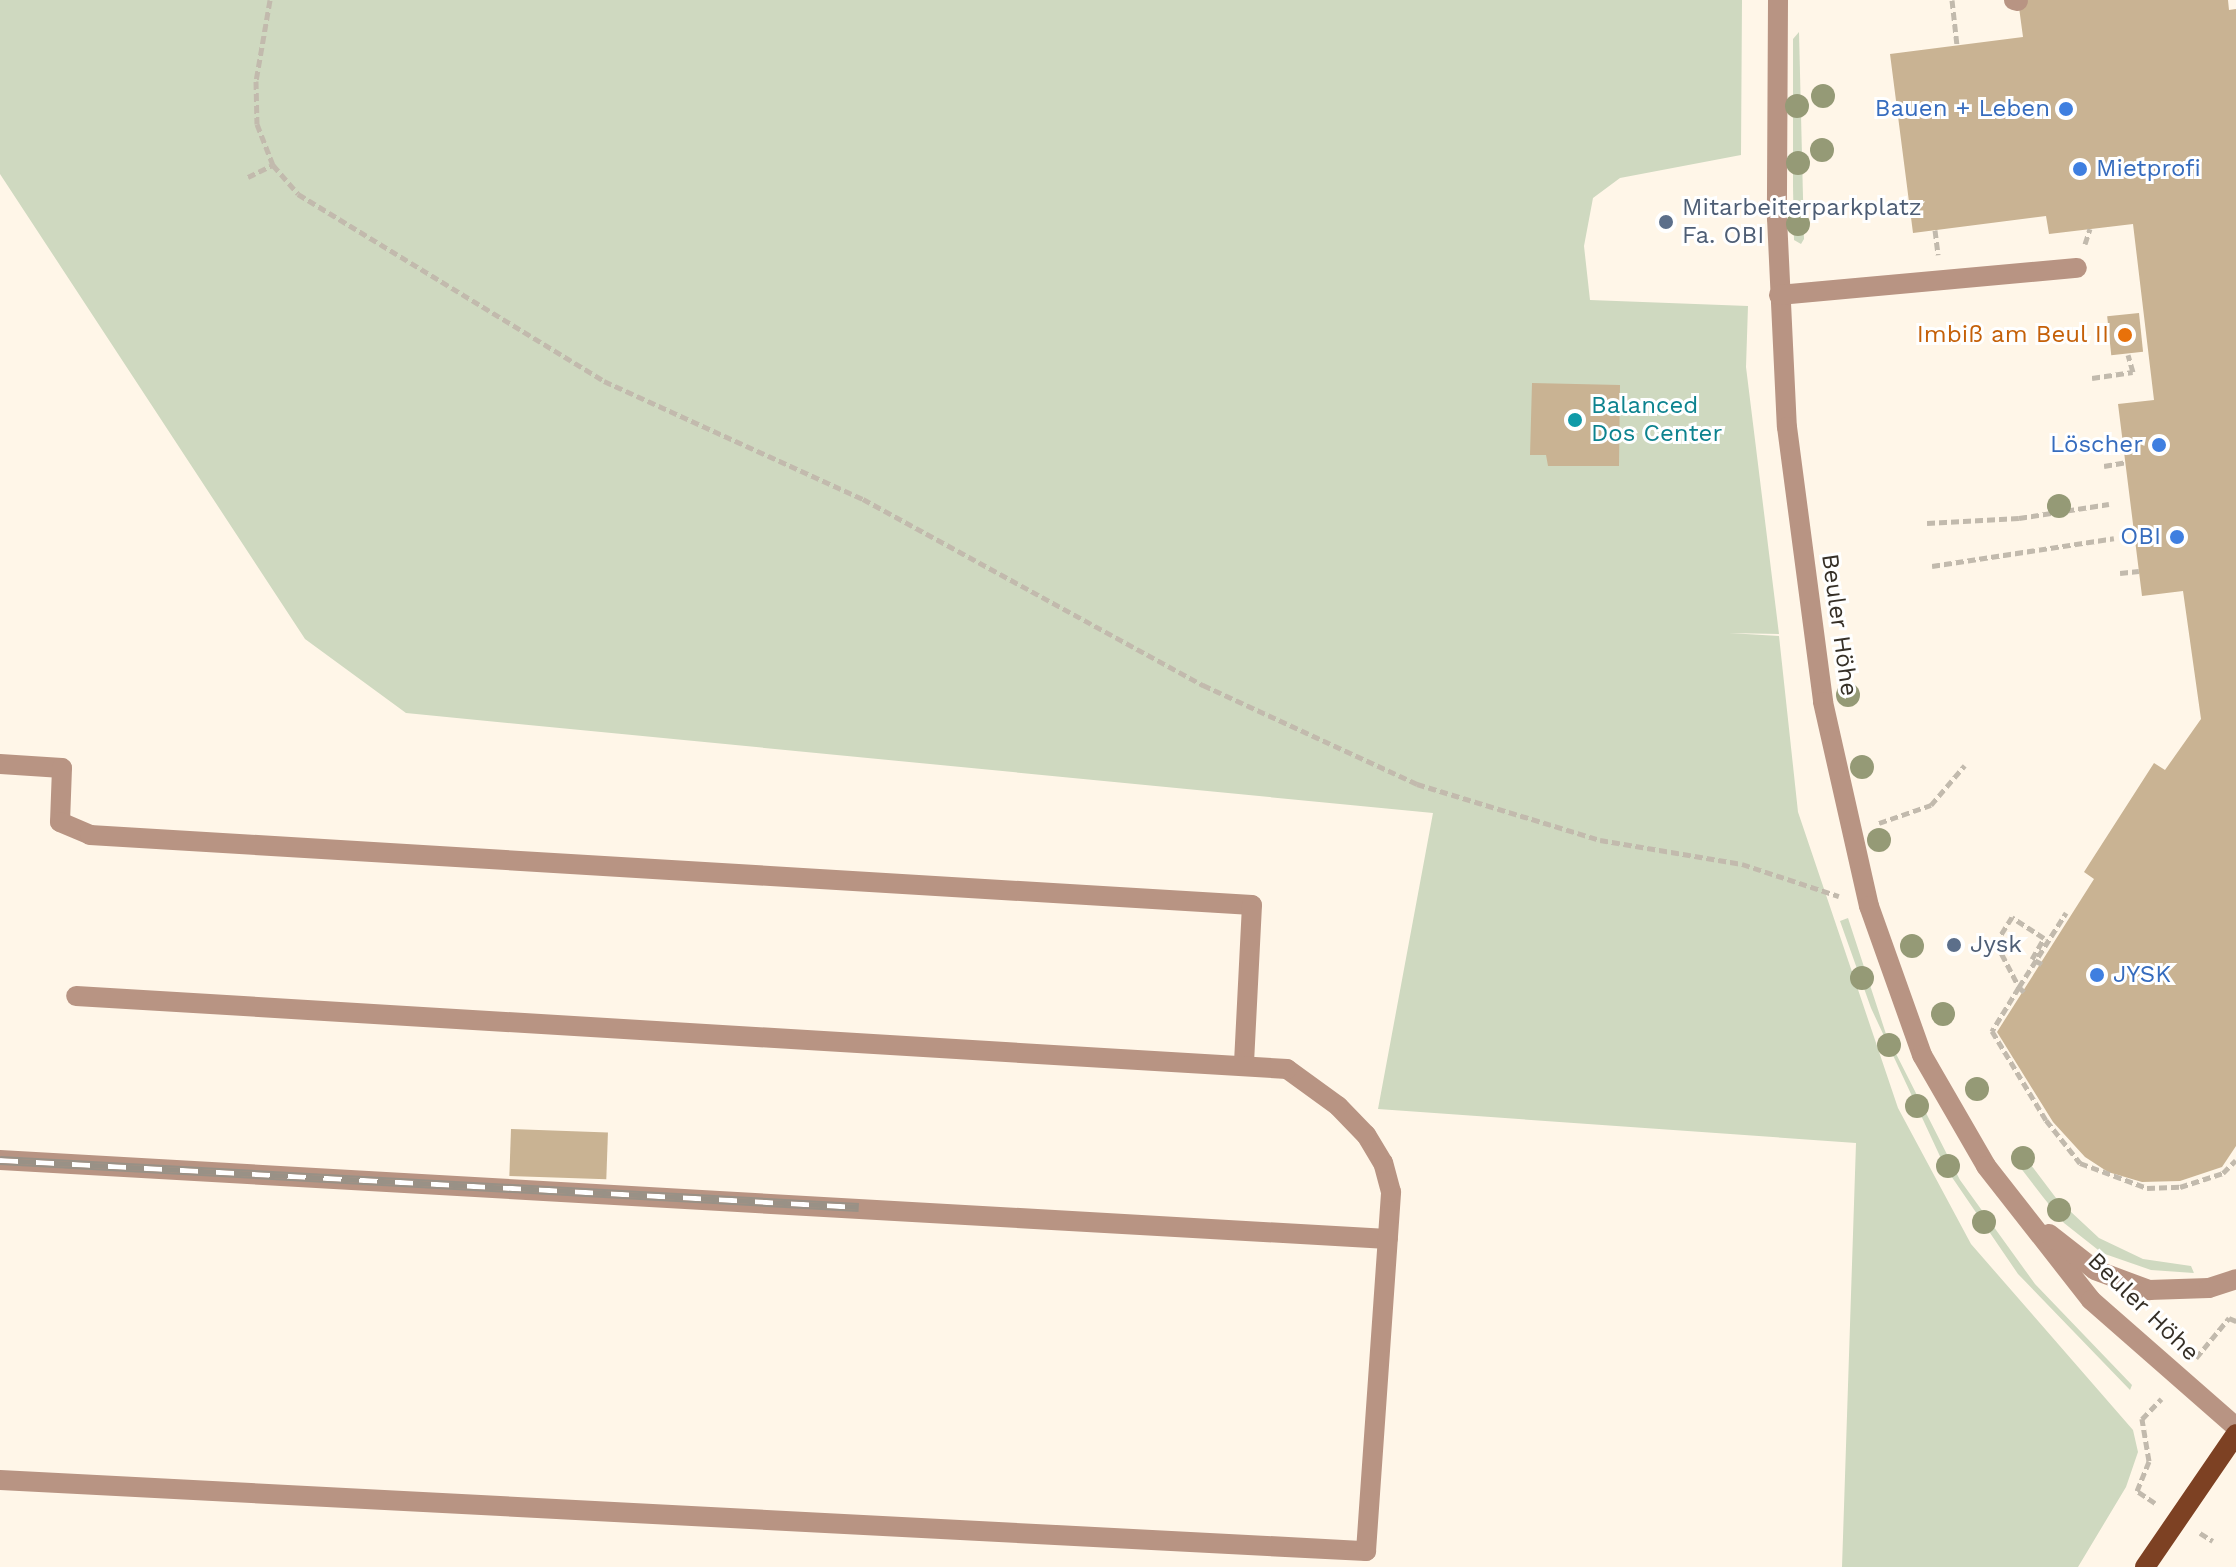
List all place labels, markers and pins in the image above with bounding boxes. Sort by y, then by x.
place label: Bauen + Leben [1875,95,2050,123]
marker: Bauen + Leben [2057,100,2075,118]
place label: Mietprofi [2096,155,2201,183]
marker: Mietprofi [2071,160,2089,178]
place label: Mitarbeiterparkplatz Fa. OBI [1682,194,1922,250]
marker: Mitarbeiterparkplatz Fa. OBI [1657,213,1675,231]
place label: Imbiß am Beul II [1916,321,2109,349]
marker: Imbiß am Beul II [2116,326,2134,344]
place label: Balanced Dos Center [1591,392,1722,448]
marker: Balanced Dos Center [1566,411,1584,429]
place label: Löscher [2050,431,2143,459]
marker: Löscher [2150,436,2168,454]
place label: OBI [2120,523,2161,551]
marker: OBI [2168,528,2186,546]
place label: Jysk [1970,931,2022,959]
marker: Jysk [1945,936,1963,954]
place label: JYSK [2113,961,2171,989]
marker: JYSK [2088,966,2106,984]

